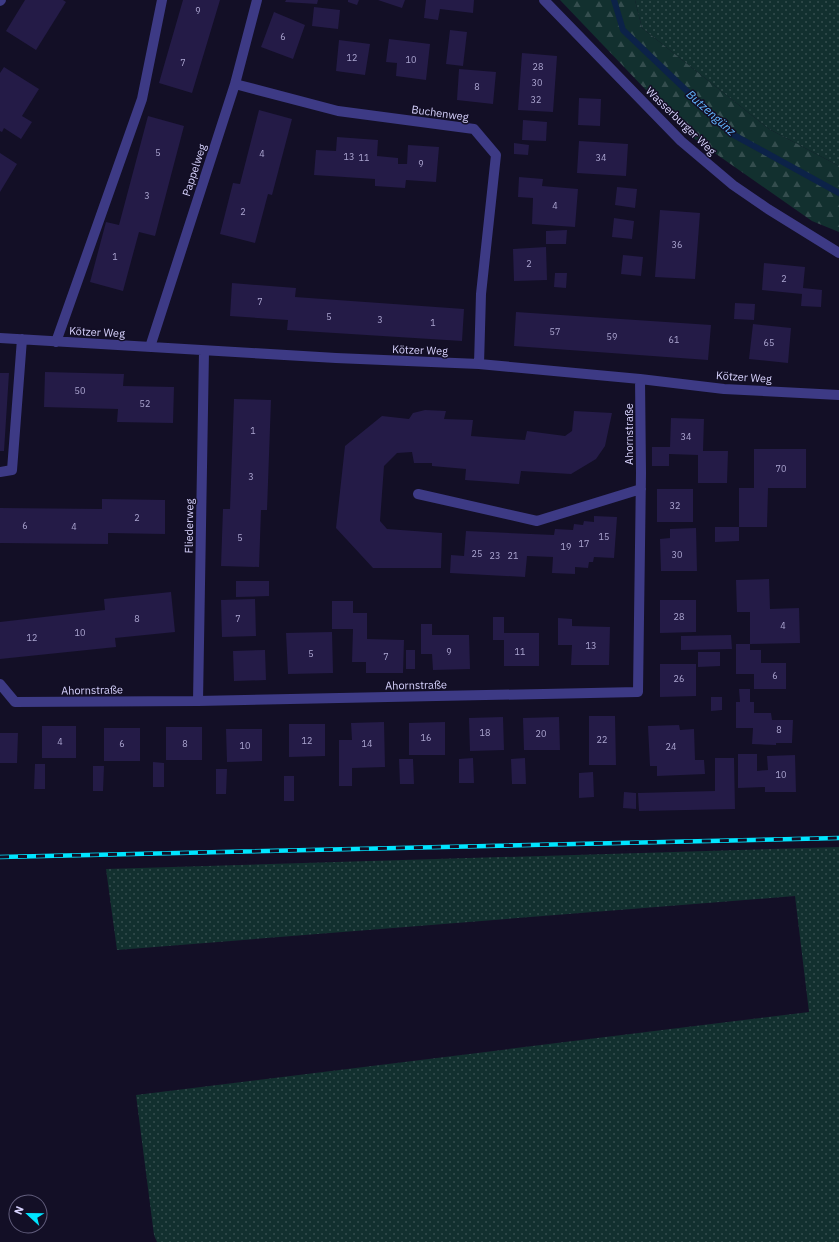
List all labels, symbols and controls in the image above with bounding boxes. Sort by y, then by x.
house number: 9 [195,5,201,16]
house number: 6 [280,31,286,42]
house number: 12 [347,52,357,63]
house number: 10 [406,54,416,65]
house number: 7 [180,57,186,68]
house number: 28 [533,61,543,72]
house number: 30 [532,77,542,88]
house number: 8 [474,81,480,92]
street label: Wasserburger Weg [643,84,719,158]
water label: Butzengünz [684,87,740,139]
house number: 32 [531,94,541,105]
street label: Buchenweg [410,102,470,124]
street label: Pappelweg [179,142,209,198]
house number: 5 [155,147,161,158]
house number: 4 [259,148,265,159]
house number: 13 [344,151,354,162]
house number: 11 [359,152,369,163]
house number: 34 [596,152,606,163]
house number: 9 [418,158,424,169]
house number: 3 [144,190,150,201]
house number: 4 [552,200,558,211]
house number: 2 [240,206,246,217]
house number: 36 [672,239,682,250]
house number: 1 [112,251,118,262]
house number: 2 [526,258,532,269]
house number: 2 [781,273,787,284]
house number: 7 [257,296,263,307]
house number: 5 [326,311,332,322]
house number: 3 [377,314,383,325]
house number: 1 [430,317,436,328]
street label: Kötzer Weg [69,324,125,340]
house number: 57 [550,326,560,337]
house number: 59 [607,331,617,342]
house number: 61 [669,334,679,345]
house number: 65 [764,337,774,348]
street label: Kötzer Weg [392,342,448,358]
street label: Kötzer Weg [716,368,773,386]
house number: 50 [75,385,85,396]
house number: 52 [140,398,150,409]
street label: Ahornstraße [622,403,636,465]
house number: 1 [250,425,256,436]
house number: 34 [681,431,691,442]
house number: 70 [776,463,786,474]
house number: 3 [248,471,254,482]
street label: Fliederweg [182,498,196,553]
house number: 32 [670,500,680,511]
house number: 2 [134,512,140,523]
house number: 6 [22,520,28,531]
house number: 4 [71,521,77,532]
house number: 15 [599,531,609,542]
house number: 5 [237,532,243,543]
house number: 17 [579,538,589,549]
house number: 19 [561,541,571,552]
house number: 25 [472,548,482,559]
house number: 30 [672,549,682,560]
house number: 23 [490,550,500,561]
house number: 21 [508,550,518,561]
house number: 28 [674,611,684,622]
house number: 8 [134,613,140,624]
house number: 7 [235,613,241,624]
house number: 4 [780,620,786,631]
house number: 10 [75,627,85,638]
house number: 12 [27,632,37,643]
house number: 13 [586,640,596,651]
house number: 9 [446,646,452,657]
house number: 11 [515,646,525,657]
house number: 5 [308,648,314,659]
house number: 7 [383,651,389,662]
house number: 6 [772,670,778,681]
house number: 26 [674,673,684,684]
street label: Ahornstraße [385,677,447,693]
street label: Ahornstraße [61,682,123,698]
house number: 8 [776,724,782,735]
house number: 18 [480,727,490,738]
house number: 20 [536,728,546,739]
house number: 16 [421,732,431,743]
house number: 22 [597,734,607,745]
house number: 12 [302,735,312,746]
house number: 4 [57,736,63,747]
house number: 6 [119,738,125,749]
house number: 8 [182,738,188,749]
house number: 14 [362,738,372,749]
house number: 10 [240,740,250,751]
house number: 24 [666,741,676,752]
house number: 10 [776,769,786,780]
north arrow [8,1194,48,1234]
text: N [11,1204,27,1217]

